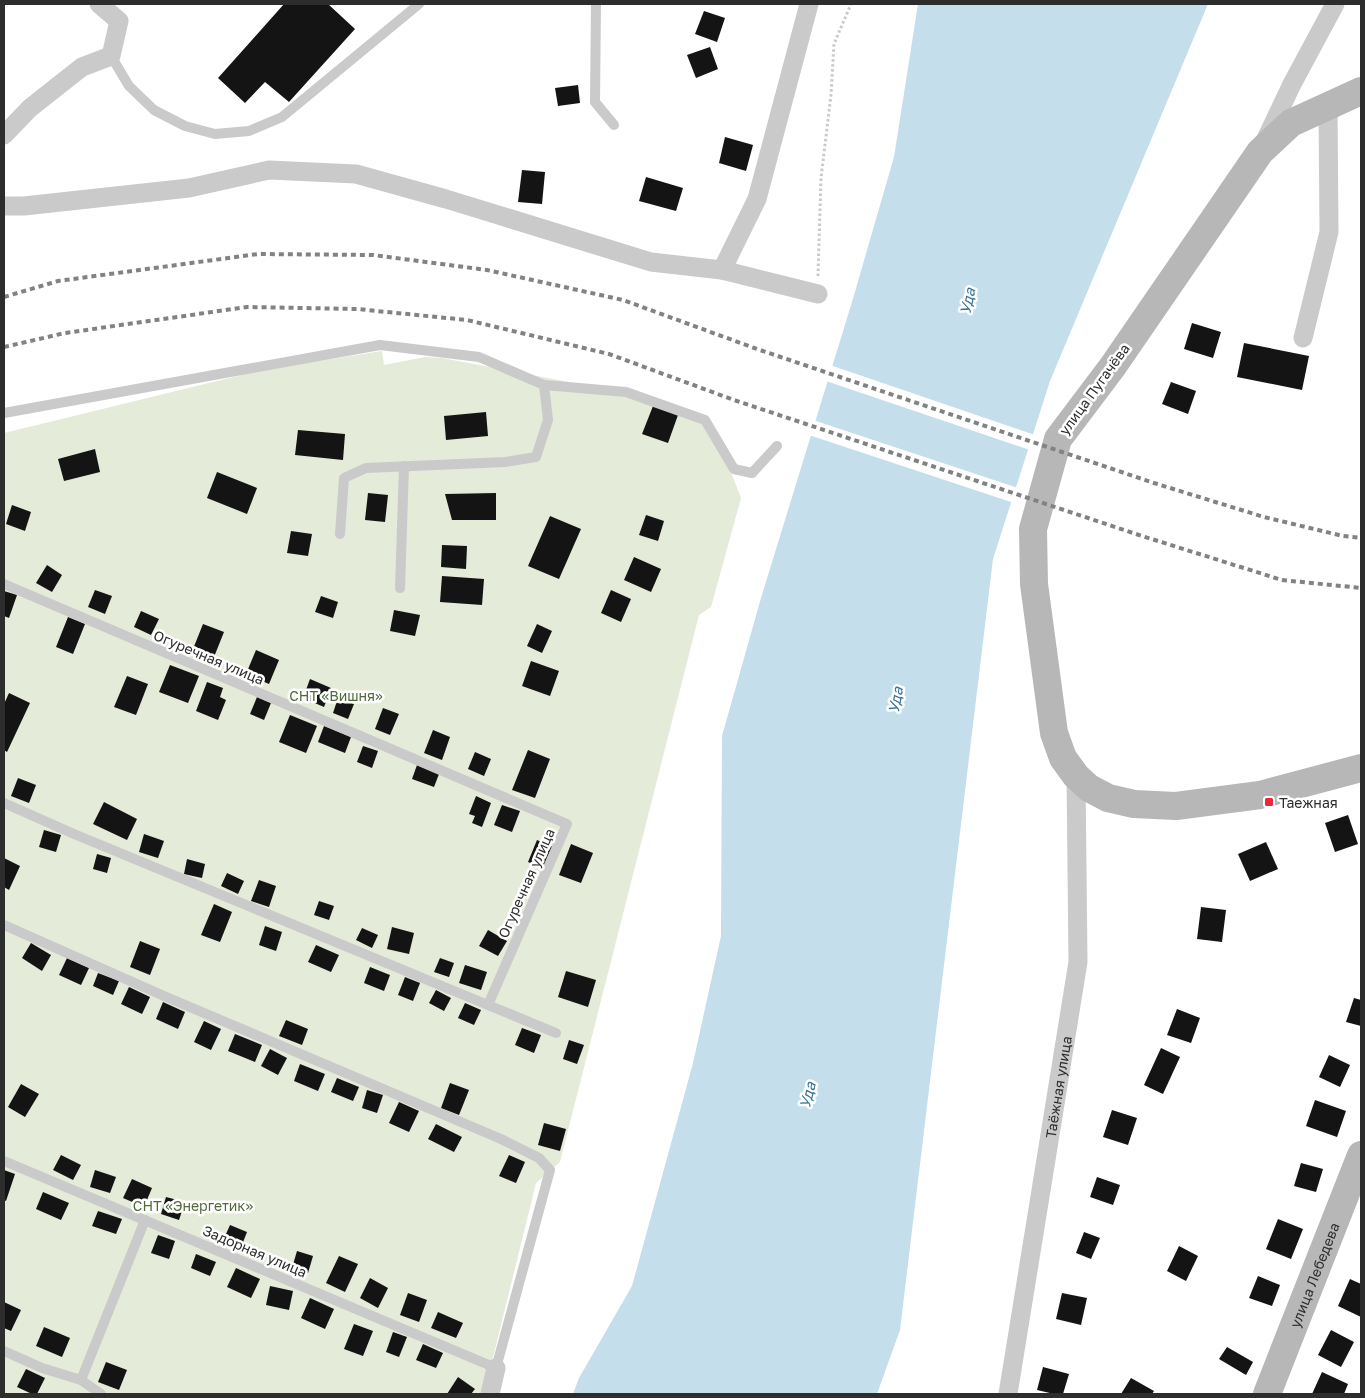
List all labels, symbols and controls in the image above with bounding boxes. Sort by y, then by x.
water label: Уда [955,286,979,316]
street label: улица Пугачёва [1055,340,1133,438]
street label: Огуречная улица [151,626,267,688]
water label: Уда [884,685,906,715]
park label: СНТ «Вишня» [289,687,383,704]
place label: Таежная [1279,794,1338,811]
marker: Таежная [1263,796,1275,808]
street label: Огуречная улица [494,825,558,941]
street label: Таёжная улица [1041,1035,1074,1139]
water label: Уда [795,1079,819,1110]
park label: СНТ «Энергетик» [133,1197,253,1214]
street label: улица Лебедева [1286,1220,1342,1330]
street label: Задорная улица [200,1221,310,1281]

